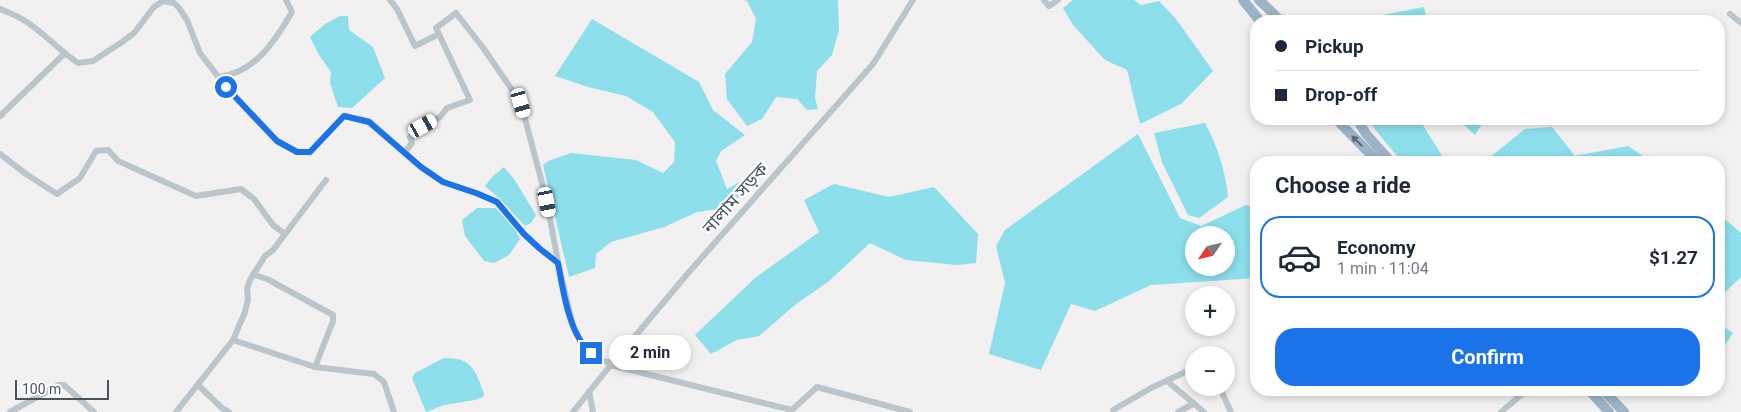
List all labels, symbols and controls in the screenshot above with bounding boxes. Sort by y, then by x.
text: Pickup [1305,35,1364,58]
route start [215,76,237,98]
text: Drop-off [1305,83,1377,106]
car [509,87,532,119]
car [406,112,439,140]
one-way arrow [1351,135,1363,147]
street label: নালাম সড়ক [697,158,772,238]
text: Choose a ride [1275,173,1411,198]
car [536,186,557,218]
north arrow [1185,226,1235,276]
map controls [1185,226,1235,396]
icon: car [1277,235,1322,280]
text: Economy [1337,236,1416,259]
text: $1.27 [1649,246,1698,269]
text: 1 min · 11:04 [1337,259,1429,278]
button: + [1185,286,1235,336]
button: Confirm [1275,328,1700,386]
callout: 2 min [608,336,691,370]
route end [580,342,602,364]
text: 2 min [630,343,670,362]
button: − [1185,346,1235,396]
scale bar [15,377,109,400]
text: 100 m [22,381,61,397]

